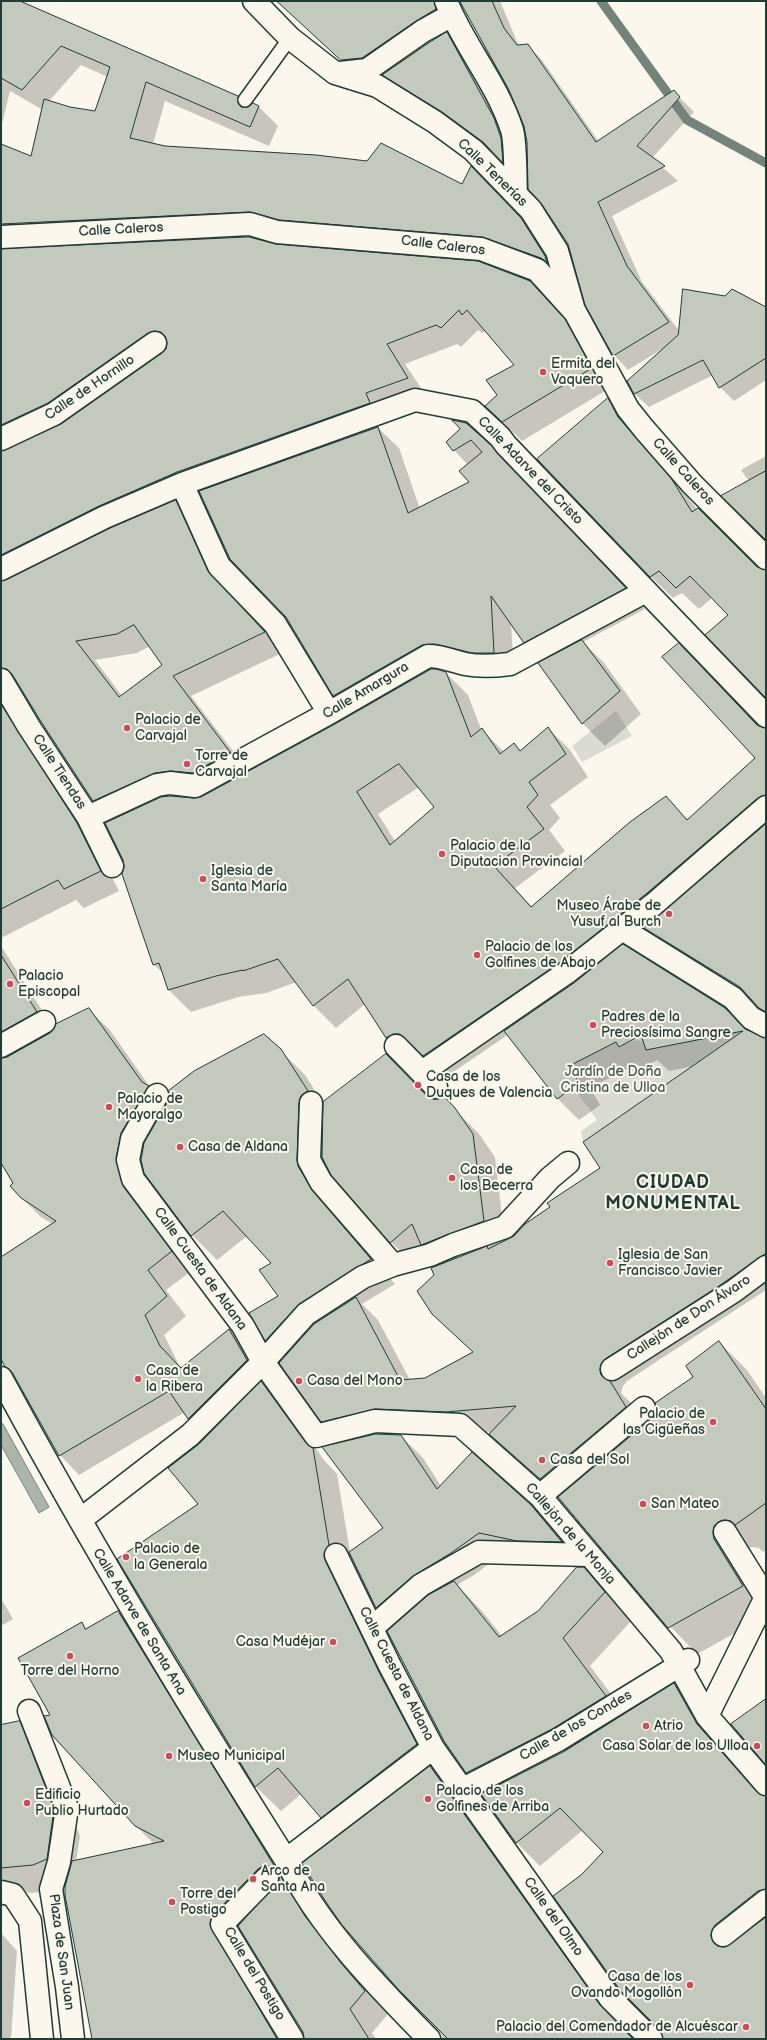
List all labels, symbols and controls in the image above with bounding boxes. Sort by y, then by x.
street label: Calle Tenerías [454,135,530,211]
street label: Calle Caleros [78,219,164,241]
street label: Calle Caleros [400,232,486,260]
street label: Calle de Hornillo [42,352,138,424]
place label: Ermita del Vaquero [551,356,615,388]
marker: Ermita del Vaquero [538,367,548,377]
street label: Calle Adarve del Cristo [474,413,586,529]
street label: Calle Caleros [648,435,718,509]
street label: Calle Amargura [320,659,412,723]
place label: Palacio de Carvajal [135,712,201,744]
marker: Palacio de Carvajal [122,723,132,733]
street label: Calle Tiendas [28,731,90,813]
place label: Torre de Carvajal [195,748,248,780]
marker: Torre de Carvajal [182,759,192,769]
place label: Palacio de la Diputacion Provincial [450,838,583,870]
marker: Palacio de la Diputacion Provincial [437,849,447,859]
place label: Iglesia de Santa María [211,863,287,896]
marker: Iglesia de Santa María [198,874,208,884]
place label: Museo Árabe de Yusuf al Burch [557,898,661,930]
marker: Museo Árabe de Yusuf al Burch [664,909,674,919]
place label: Palacio de los Golfines de Abajo [485,939,596,972]
marker: Palacio de los Golfines de Abajo [472,950,482,960]
place label: Palacio Episcopal [18,968,80,1000]
marker: Palacio Episcopal [5,979,15,989]
place label: Padres de la Preciosísima Sangre [601,1009,731,1042]
marker: Padres de la Preciosísima Sangre [588,1020,598,1030]
park label: Jardín de Doña Cristina de Ulloa [561,1064,665,1096]
place label: Casa de los Duques de Valencia [426,1069,552,1102]
marker: Casa de los Duques de Valencia [413,1080,423,1090]
place label: Palacio de Mayoralgo [117,1091,183,1124]
marker: Palacio de Mayoralgo [104,1102,114,1112]
place label: Casa de Aldana [188,1139,288,1155]
marker: Casa de Aldana [175,1142,185,1152]
place label: Casa de los Becerra [460,1162,533,1194]
district label: CIUDAD MONUMENTAL [605,1172,741,1214]
marker: Casa de los Becerra [447,1173,457,1183]
street label: Calle Cuesta de Aldana [150,1204,250,1334]
place label: Iglesia de San Francisco Javier [618,1247,722,1280]
marker: Iglesia de San Francisco Javier [605,1258,615,1268]
street label: Callejón de Don Álvaro [624,1272,754,1364]
place label: Casa de la Ribera [146,1363,203,1396]
place label: Casa del Mono [307,1373,403,1389]
marker: Casa de la Ribera [133,1374,143,1384]
marker: Casa del Mono [294,1376,304,1386]
place label: Palacio de las Cigüeñas [623,1406,705,1438]
marker: Palacio de las Cigüeñas [708,1417,718,1427]
place label: Casa del Sol [550,1452,629,1468]
marker: Casa del Sol [537,1455,547,1465]
street label: Callejón de la Monja [521,1480,619,1588]
place label: San Mateo [651,1496,719,1512]
marker: San Mateo [638,1499,648,1509]
place label: Palacio de la Generala [134,1541,207,1574]
street label: Calle Adarve de Santa Ana [88,1546,190,1698]
marker: Palacio de la Generala [121,1552,131,1562]
street label: Calle Cuesta de Aldana [355,1604,437,1744]
place label: Casa Mudéjar [236,1634,325,1650]
marker: Casa Mudéjar [328,1637,338,1647]
marker: Torre del Horno [65,1651,75,1661]
place label: Torre del Horno [20,1663,120,1679]
street label: Calle de los Condes [517,1687,635,1765]
place label: Atrio [654,1718,683,1734]
marker: Atrio [641,1721,651,1731]
place label: Casa Solar de los Ulloa [602,1738,749,1754]
marker: Casa Solar de los Ulloa [752,1741,762,1751]
place label: Museo Municipal [177,1748,285,1764]
marker: Museo Municipal [164,1751,174,1761]
place label: Palacio de los Golfines de Arriba [436,1783,549,1816]
place label: Edificio Publio Hurtado [35,1787,129,1820]
marker: Palacio de los Golfines de Arriba [423,1794,433,1804]
marker: Edificio Publio Hurtado [22,1798,32,1808]
place label: Arco de Santa Ana [261,1863,325,1896]
marker: Arco de Santa Ana [248,1874,258,1884]
street label: Calle del Olmo [520,1874,586,1960]
place label: Torre del Postigo [180,1886,236,1918]
street label: Plaza de San Juan [45,1893,77,2011]
marker: Torre del Postigo [167,1897,177,1907]
street label: Calle del Postigo [219,1924,289,2024]
place label: Casa de los Ovando Mogollón [571,1969,682,2002]
marker: Casa de los Ovando Mogollón [685,1980,695,1990]
place label: Palacio del Comendador de Alcuéscar [496,2019,738,2035]
marker: Palacio del Comendador de Alcuéscar [741,2022,751,2032]

